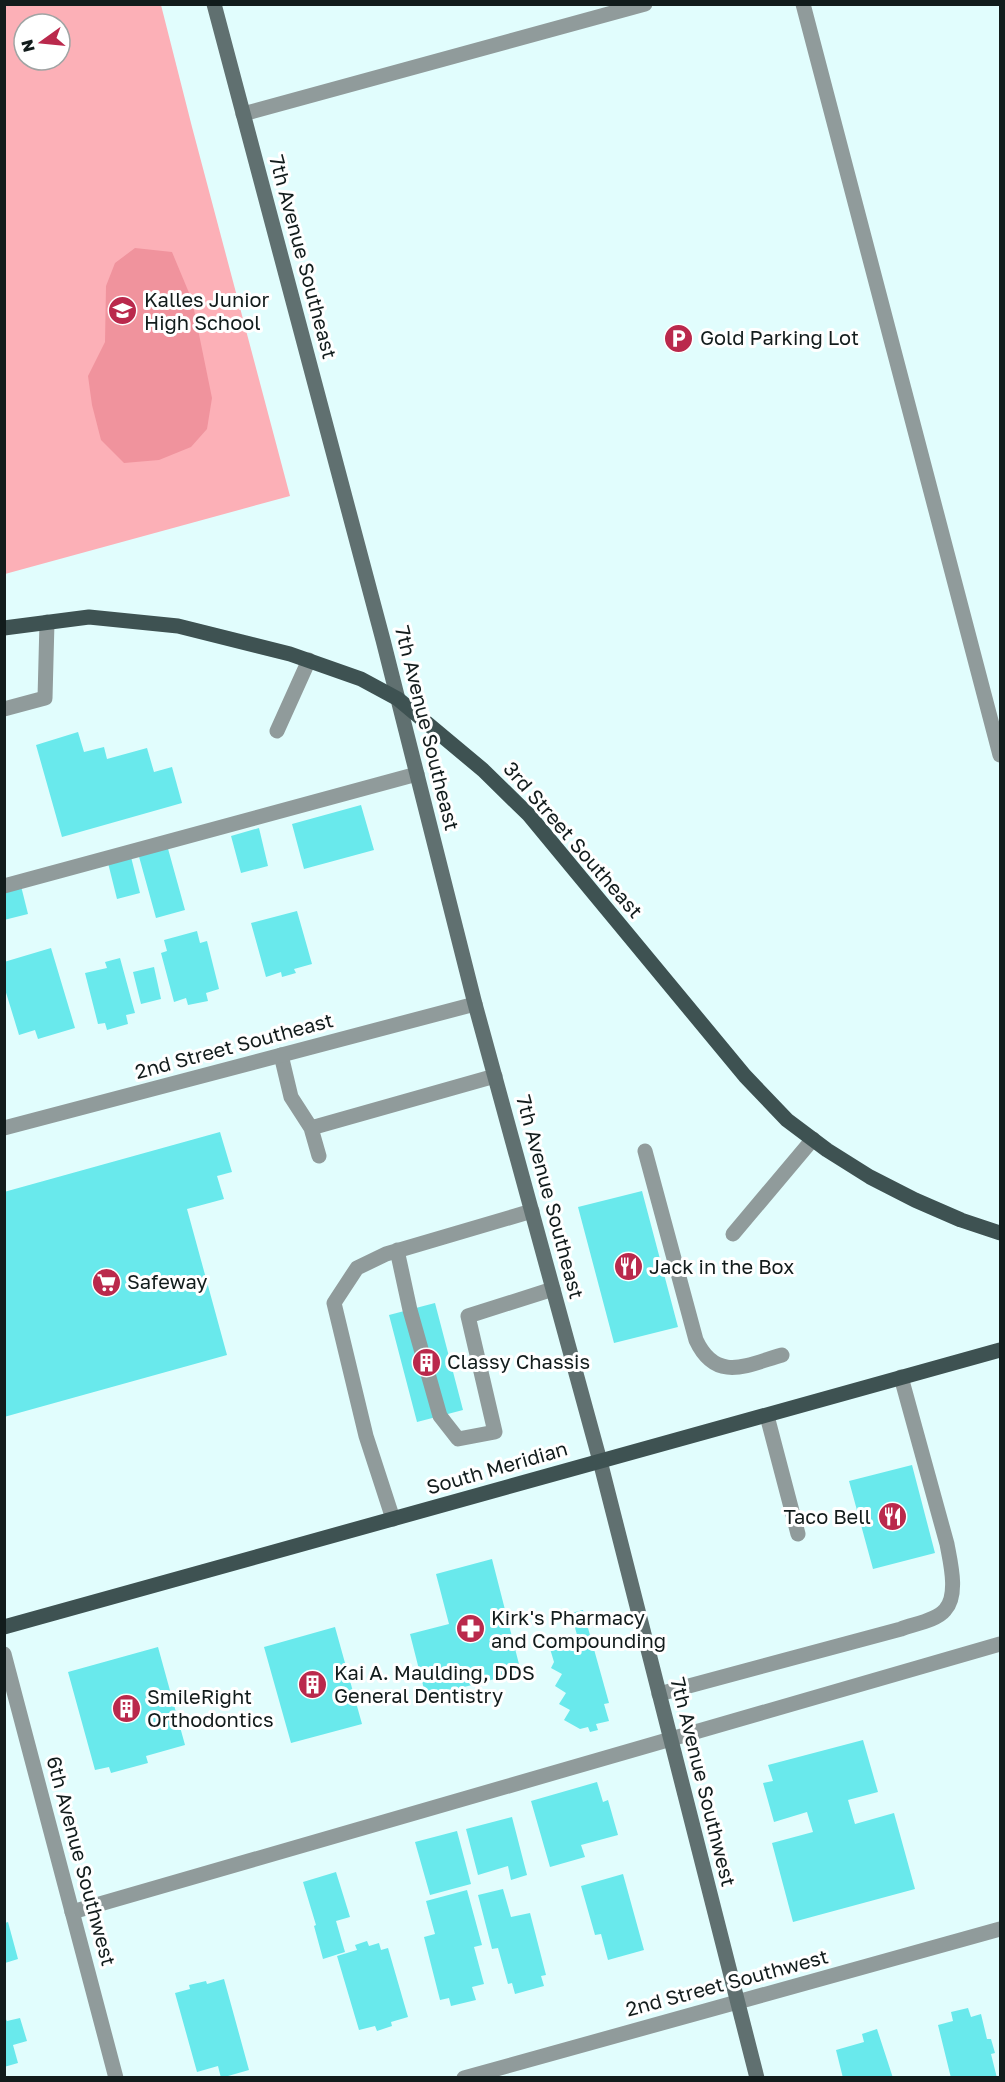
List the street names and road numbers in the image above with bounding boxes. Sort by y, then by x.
street label: 7th Avenue Southeast [265,152,343,361]
street label: 7th Avenue Southeast [391,623,465,833]
street label: 3rd Street Southeast [499,756,648,922]
street label: 2nd Street Southeast [132,1007,335,1083]
street label: 7th Avenue Southeast [512,1092,590,1301]
street label: South Meridian [424,1435,570,1499]
street label: 7th Avenue Southwest [666,1675,742,1889]
street label: 6th Avenue Southwest [42,1753,122,1968]
street label: 2nd Street Southwest [623,1943,831,2021]

